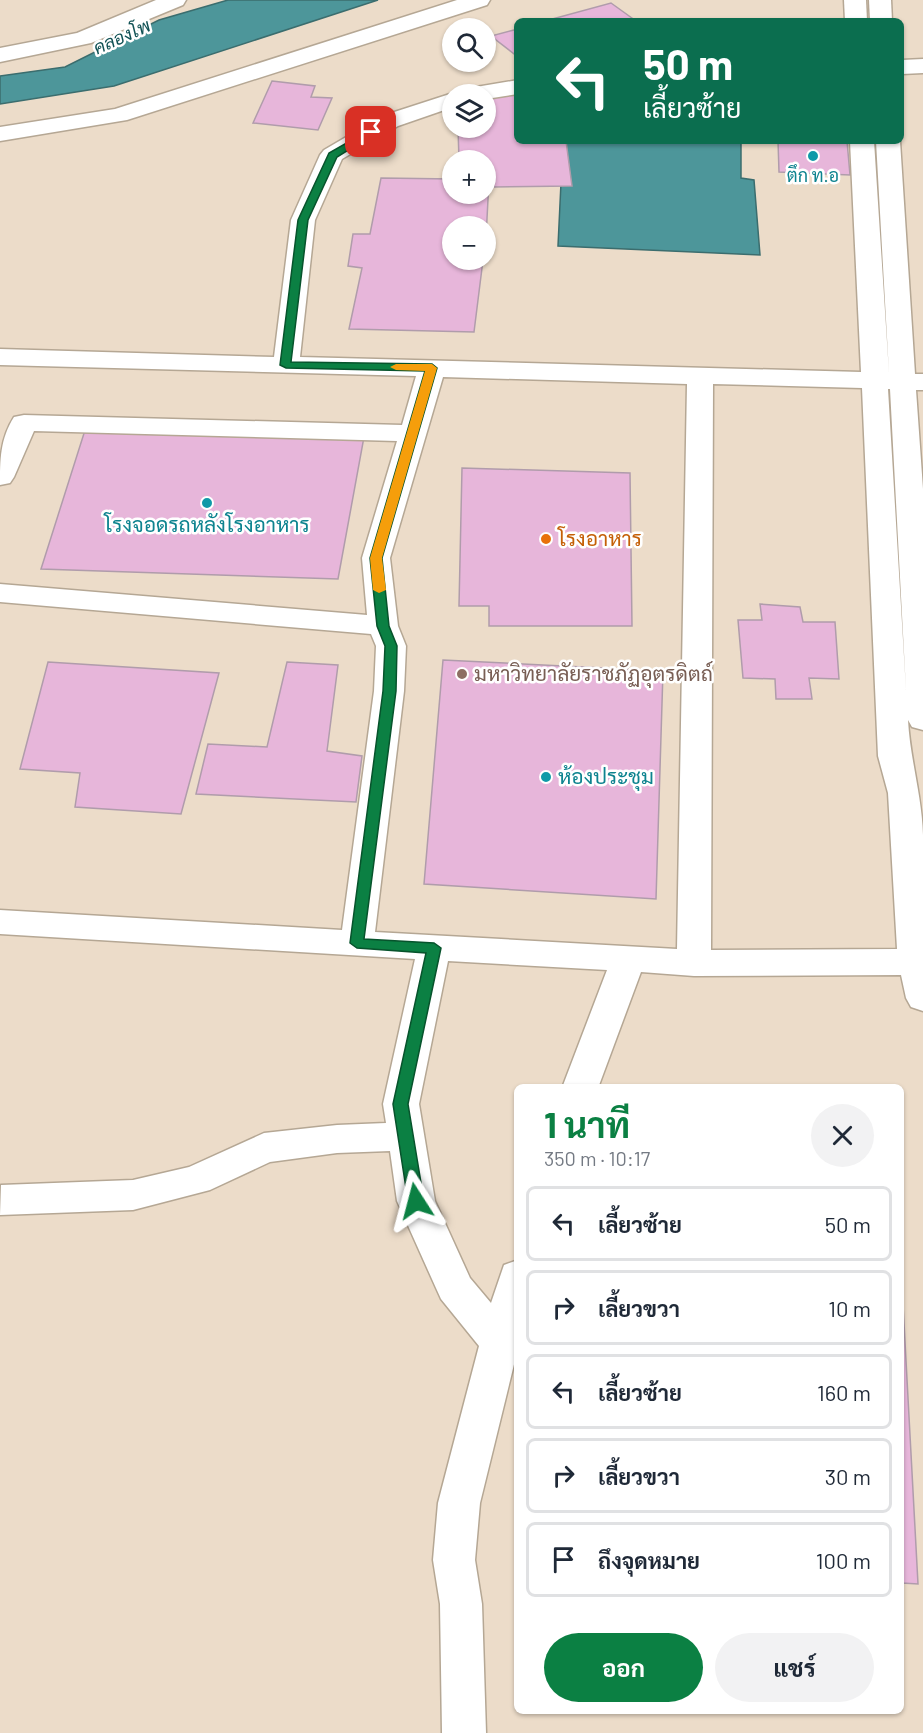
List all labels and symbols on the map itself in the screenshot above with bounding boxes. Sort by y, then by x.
water label: คลองโพ [89,13,153,58]
pin [345,106,396,157]
marker: ตึก ท.อ [806,149,820,163]
place label: ตึก ท.อ [787,164,839,186]
marker: โรงจอดรถหลังโรงอาหาร [200,496,214,510]
place label: โรงจอดรถหลังโรงอาหาร [103,511,310,536]
place label: โรงอาหาร [557,525,642,550]
marker: โรงอาหาร [539,532,553,546]
place label: มหาวิทยาลัยราชภัฏอุตรดิตถ์ [474,660,713,688]
marker: มหาวิทยาลัยราชภัฏอุตรดิตถ์ [455,667,469,681]
place label: ห้องประชุม [558,763,654,791]
marker: ห้องประชุม [539,770,553,784]
position arrow [384,1169,448,1233]

